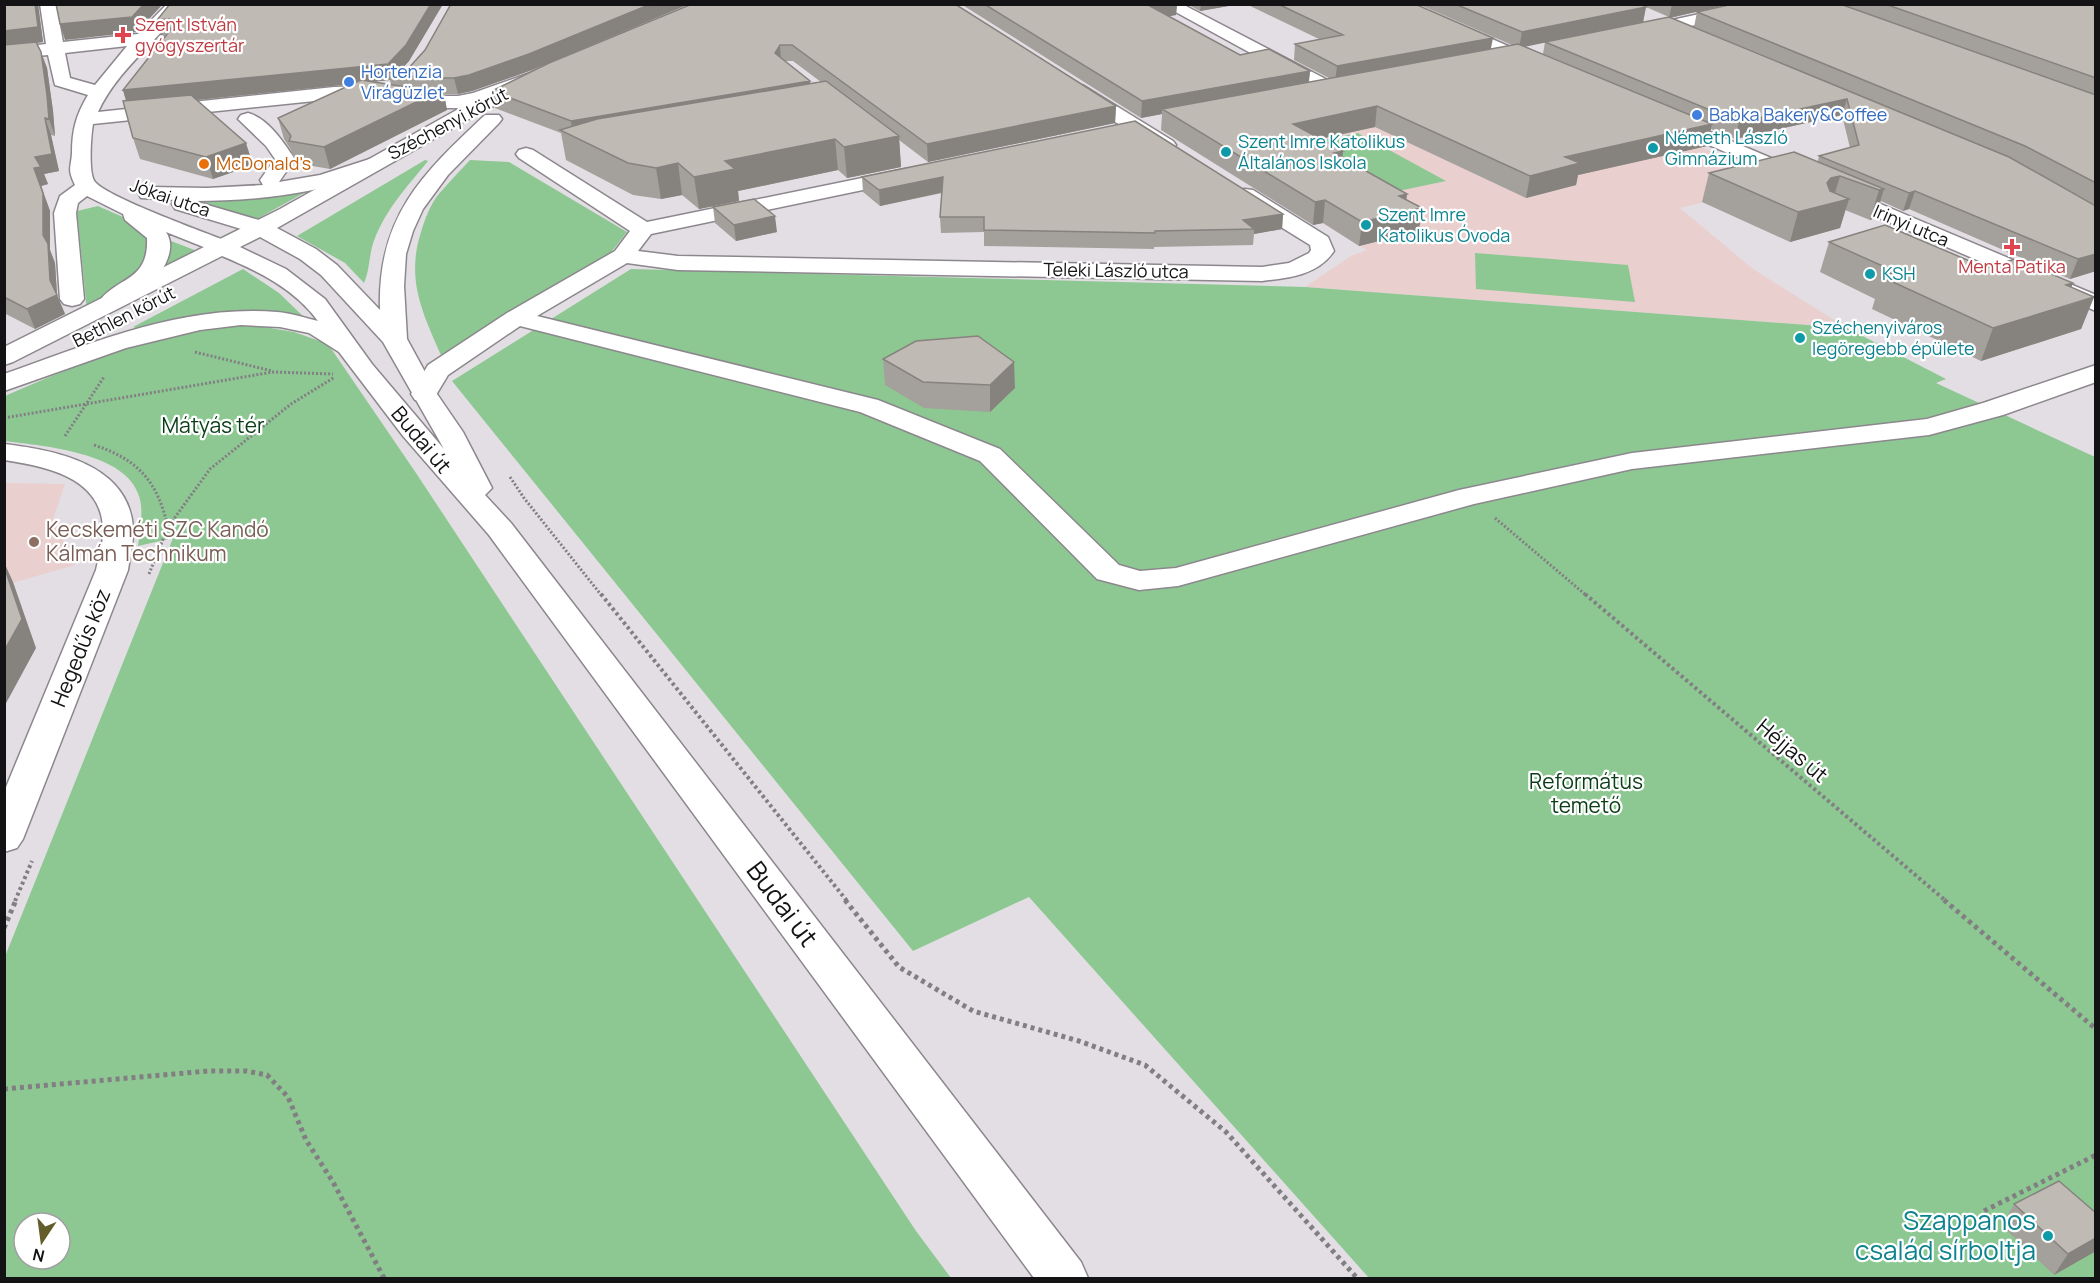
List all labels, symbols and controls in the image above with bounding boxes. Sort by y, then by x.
place label: Szent István gyógyszertár [135,12,245,57]
marker: Szent István gyógyszertár [116,28,130,42]
place label: Hortenzia Virágüzlet [361,59,445,104]
marker: Hortenzia Virágüzlet [342,75,356,89]
street label: Széchenyi körút [383,81,512,165]
place label: Babka Bakery&Coffee [1709,102,1887,126]
marker: Babka Bakery&Coffee [1690,108,1704,122]
place label: Németh László Gimnázium [1665,125,1788,170]
place label: Szent Imre Katolikus Általános Iskola [1238,129,1405,174]
marker: Németh László Gimnázium [1646,141,1660,155]
marker: Szent Imre Katolikus Általános Iskola [1219,145,1233,159]
place label: McDonald's [216,151,311,175]
marker: McDonald's [197,157,211,171]
street label: Jókai utca [127,172,214,222]
street label: Irinyi utca [1870,198,1953,252]
place label: Szent Imre Katolikus Óvoda [1378,202,1510,247]
marker: Szent Imre Katolikus Óvoda [1359,218,1373,232]
marker: Menta Patika [2005,240,2019,254]
place label: Menta Patika [1958,254,2066,278]
street label: Teleki László utca [1043,257,1189,283]
place label: KSH [1882,261,1916,285]
marker: KSH [1863,267,1877,281]
street label: Bethlen körút [68,280,179,352]
place label: Széchenyiváros legöregebb épülete [1812,315,1975,360]
marker: Széchenyiváros legöregebb épülete [1793,331,1807,345]
street label: Budai út [386,400,458,479]
park label: Mátyás tér [161,411,265,439]
place label: Kecskeméti SZC Kandó Kálmán Technikum [46,515,269,567]
marker: Kecskeméti SZC Kandó Kálmán Technikum [27,535,41,549]
street label: Hegedűs köz [44,585,116,711]
street label: Héjjas út [1751,712,1834,788]
park label: Református temető [1529,767,1643,819]
street label: Budai út [739,853,827,954]
place label: Szappanos család sírboltja [1855,1202,2036,1268]
north arrow [12,1211,72,1271]
marker: Szappanos család sírboltja [2041,1229,2055,1243]
text: N [31,1244,47,1268]

